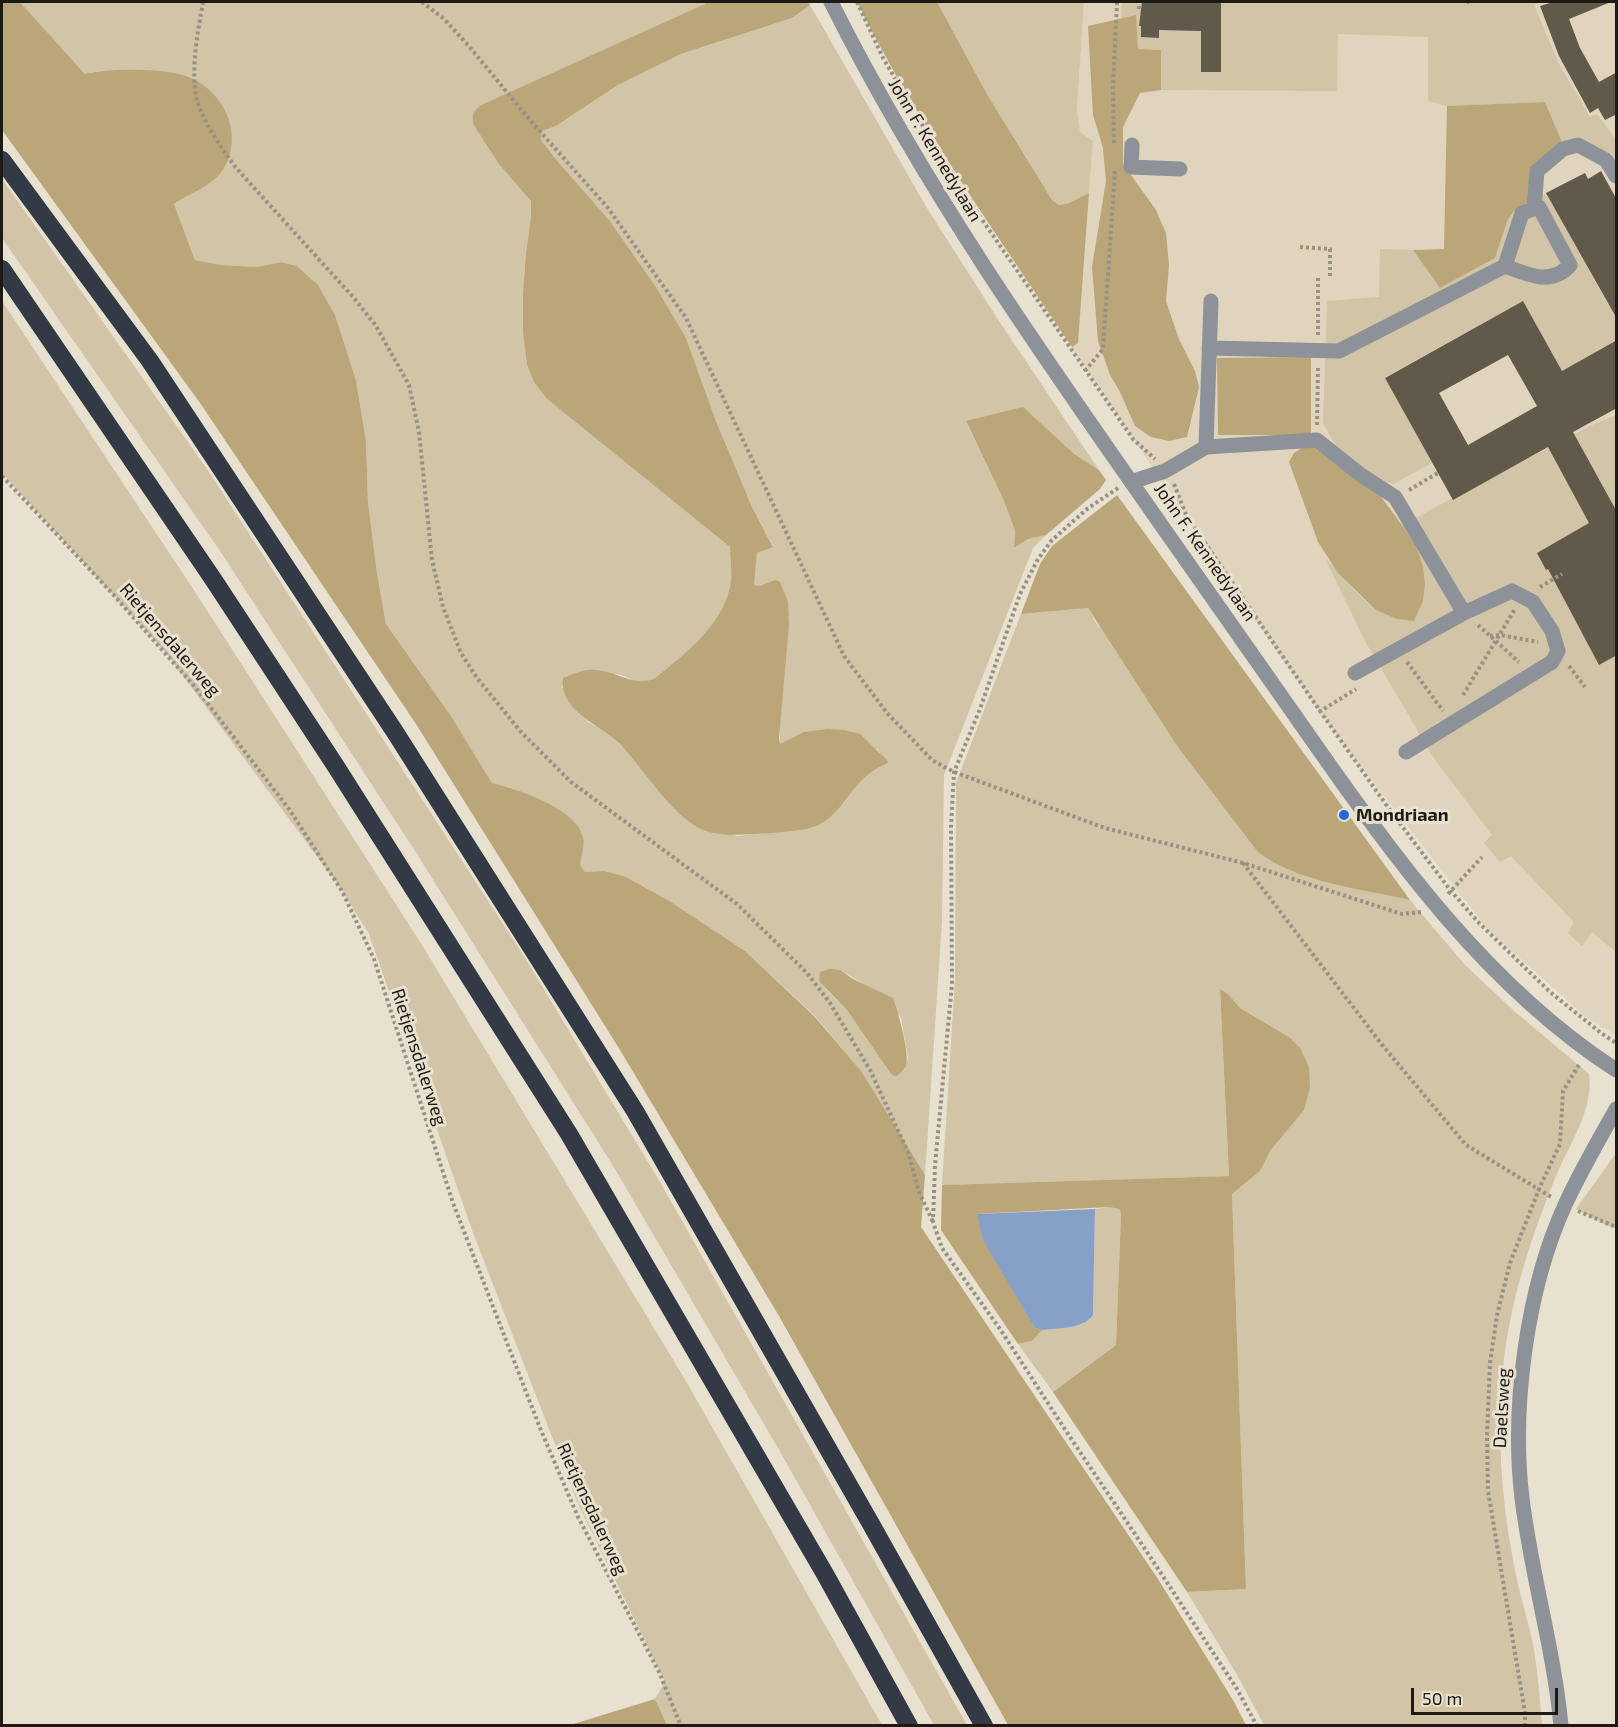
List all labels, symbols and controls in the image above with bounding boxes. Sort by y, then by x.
street label: John F. Kennedylaan [884,74,986,226]
street label: John F. Kennedylaan [1149,479,1261,625]
street label: Rietjensdalerweg [115,579,225,701]
place label: Mondriaan [1356,804,1449,826]
marker: Mondriaan [1337,808,1351,822]
street label: Rietjensdalerweg [387,986,451,1128]
street label: Daelsweg [1489,1367,1515,1449]
street label: Rietjensdalerweg [552,1440,632,1578]
scale bar [1414,1676,1561,1714]
text: 50 m [1422,1687,1462,1709]

